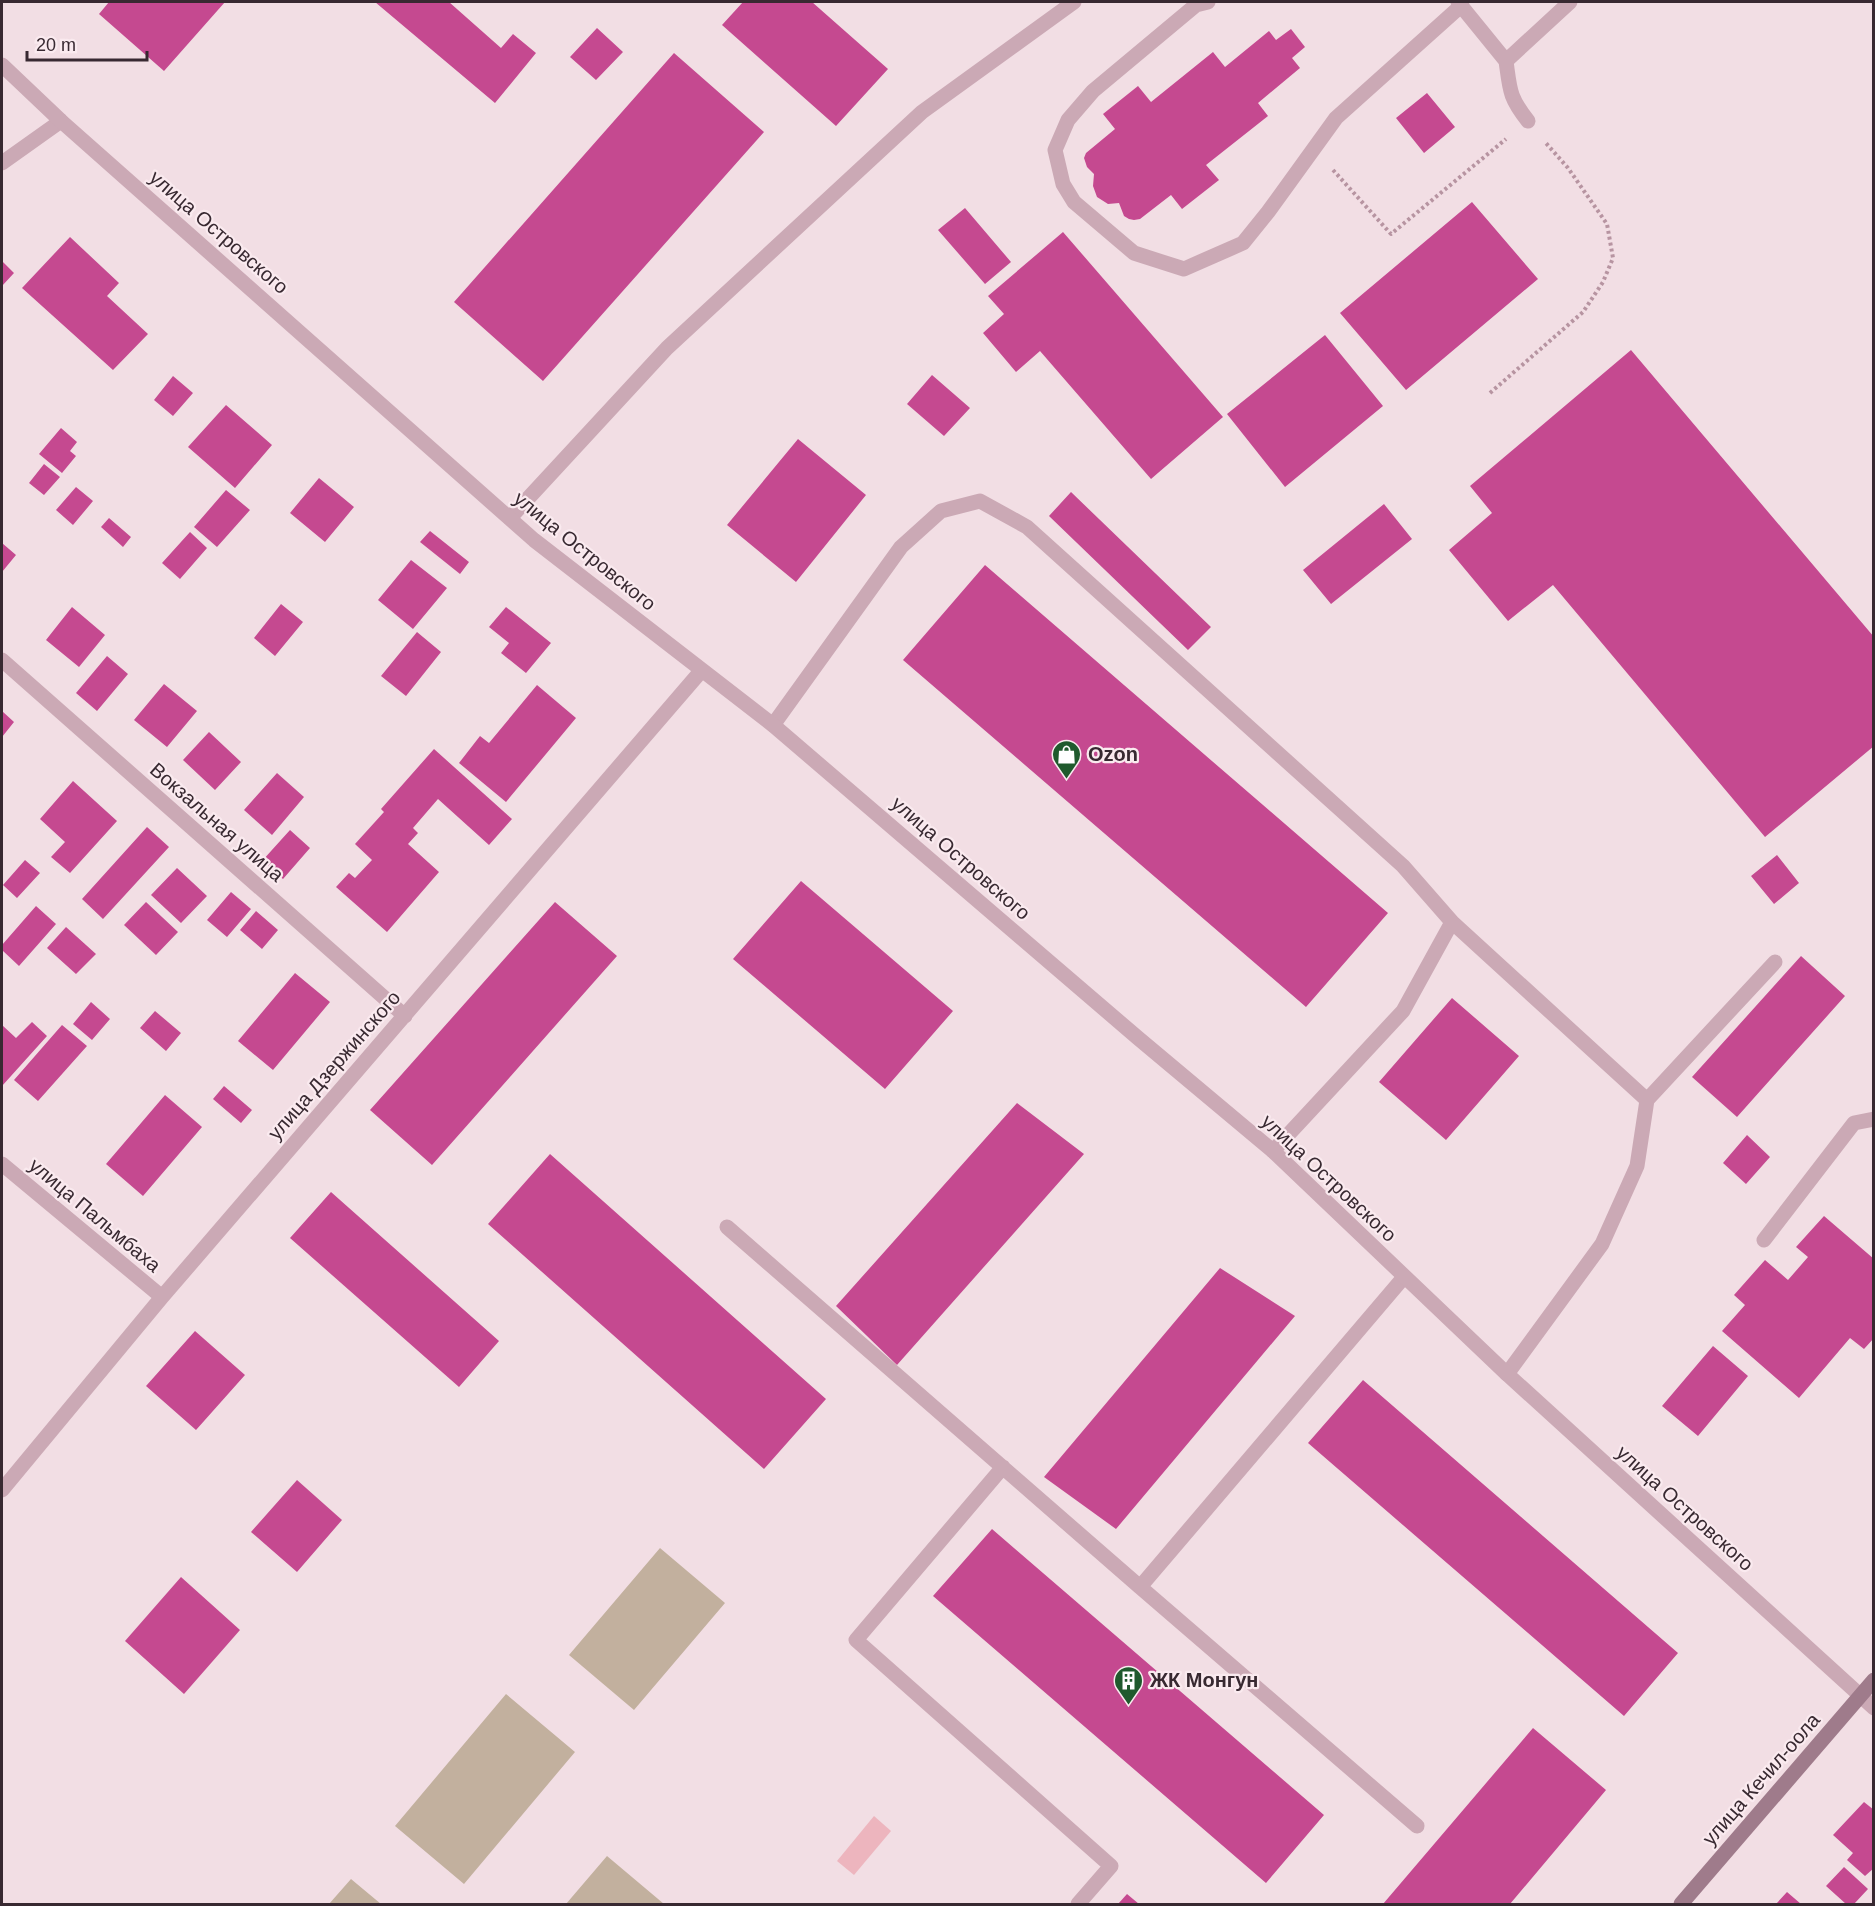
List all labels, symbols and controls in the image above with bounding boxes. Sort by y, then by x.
scale bar [27,24,147,62]
text: 20 m [36,35,76,55]
street label: улица Островского [145,166,293,298]
street label: улица Островского [510,487,660,615]
shop icon: Ozon [1051,738,1083,780]
place label: Ozon [1088,743,1138,765]
street label: Вокзальная улица [146,758,289,886]
street label: улица Островского [887,792,1035,924]
street label: улица Дзержинского [264,986,404,1144]
street label: улица Островского [1257,1110,1401,1246]
street label: улица Пальмбаха [25,1154,166,1277]
street label: улица Островского [1612,1441,1758,1575]
building icon: ЖК Монгун [1113,1664,1145,1706]
place label: ЖК Монгун [1149,1669,1258,1691]
street label: улица Кечил-оола [1698,1708,1825,1849]

